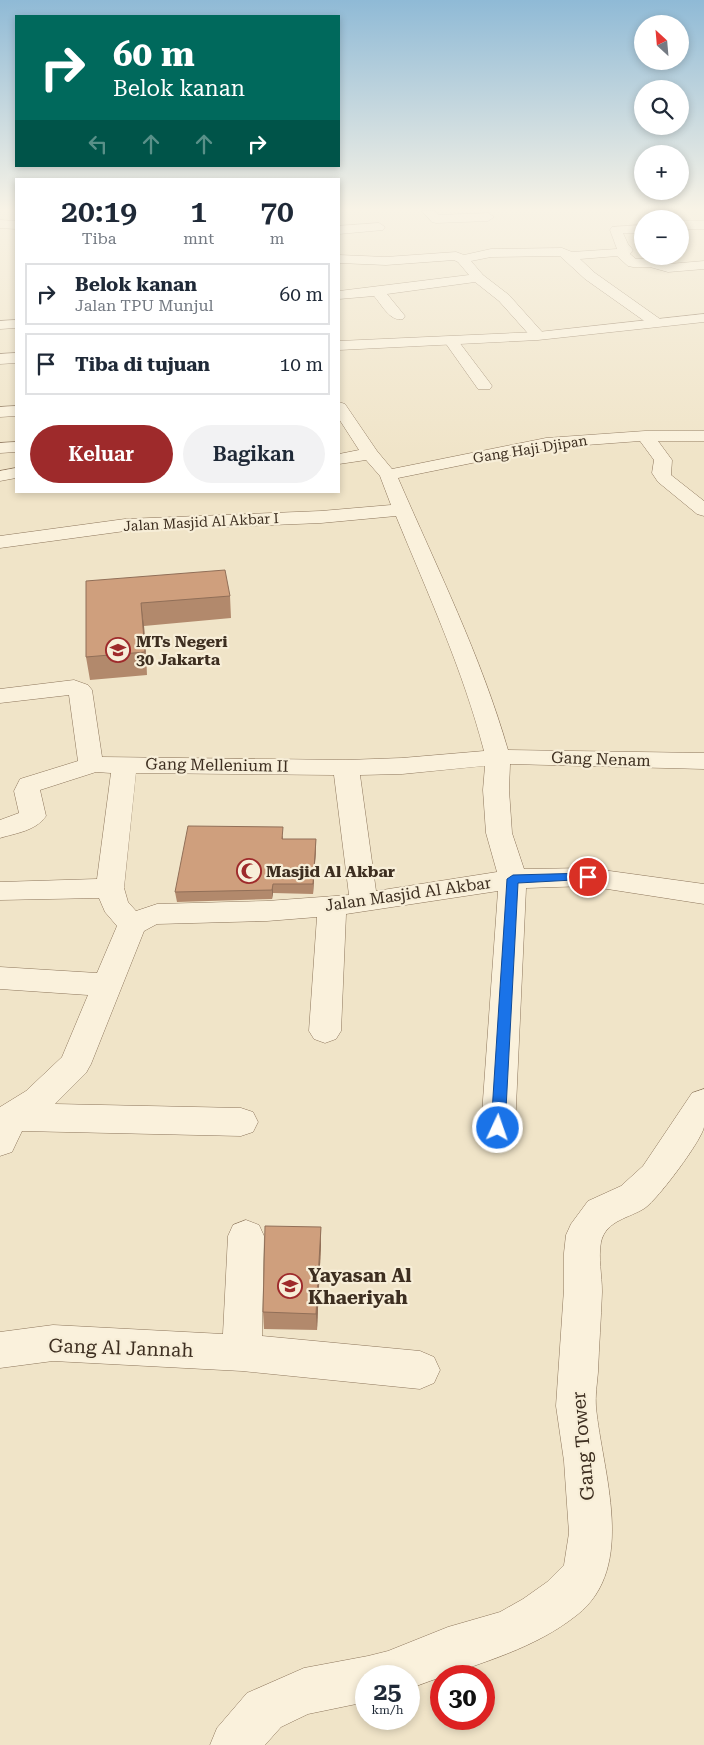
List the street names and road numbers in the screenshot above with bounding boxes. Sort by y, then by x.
street label: Gang Haji Djipan [472,432,588,466]
street label: Jalan Masjid Al Akbar I [123,510,279,534]
street label: Gang Nenam [551,748,652,770]
street label: Gang Mellenium II [145,754,289,776]
street label: Jalan Masjid Al Akbar [324,873,493,915]
street label: Gang Al Jannah [48,1334,194,1362]
street label: Gang Tower [567,1390,599,1502]

